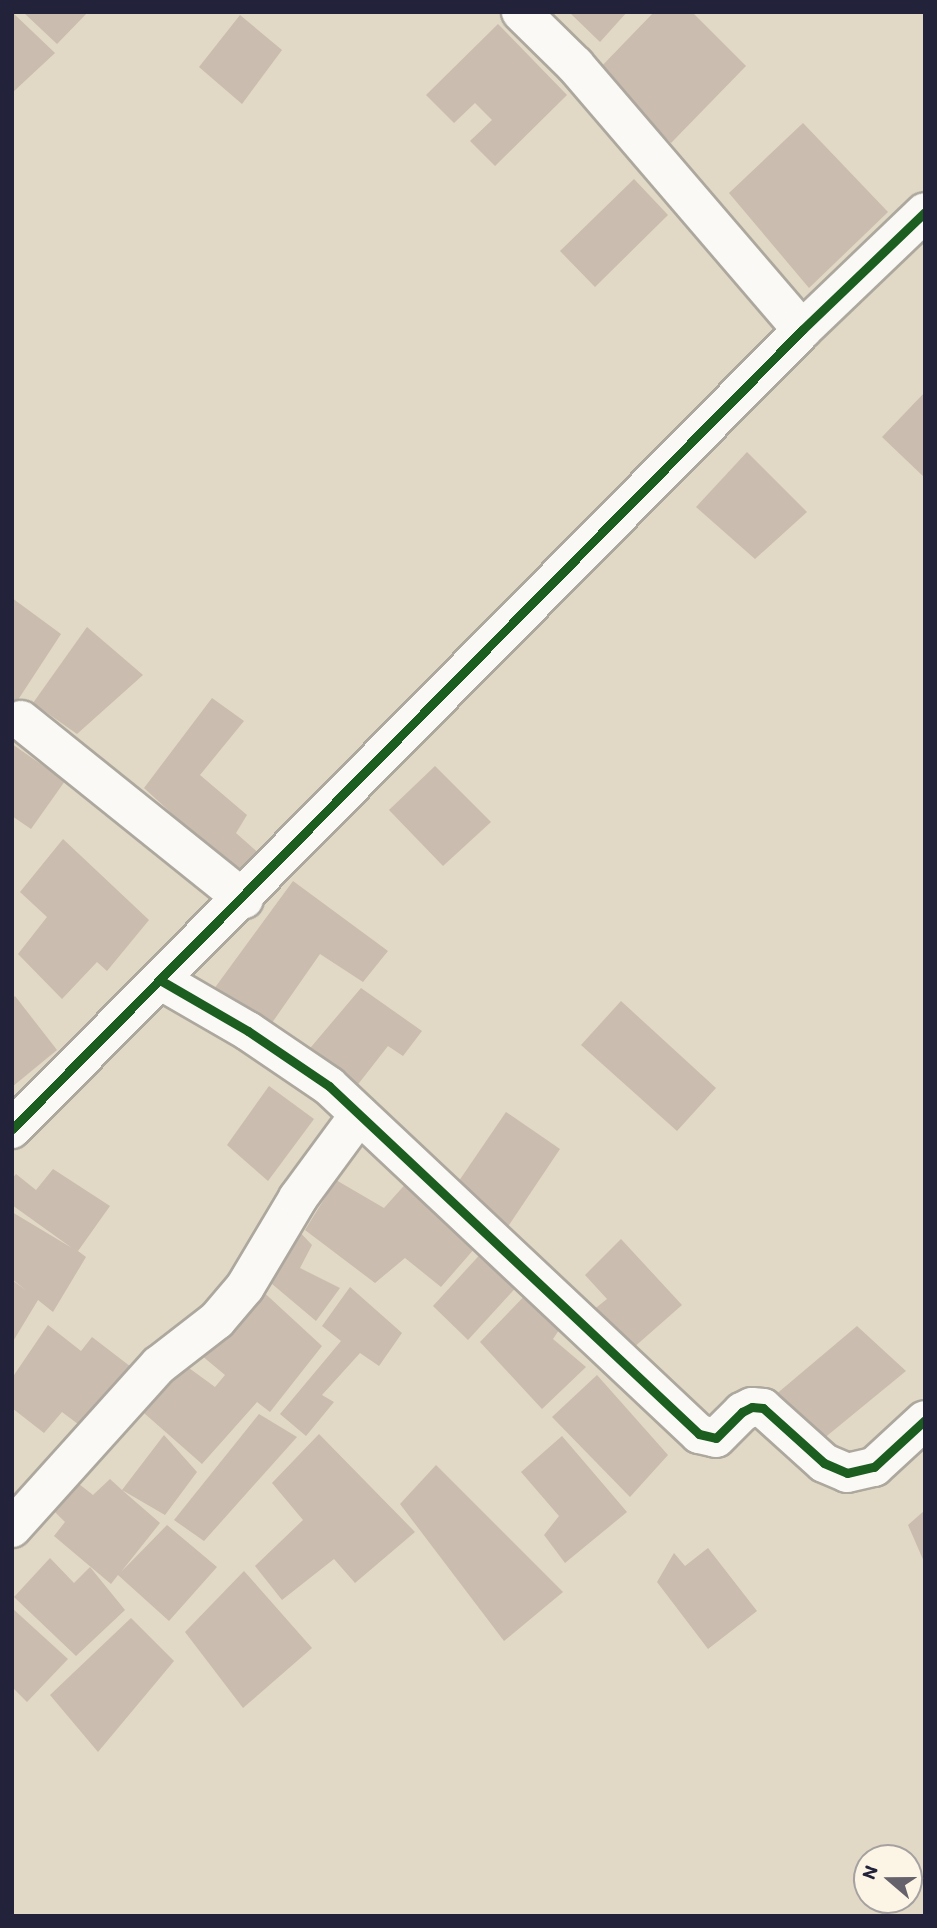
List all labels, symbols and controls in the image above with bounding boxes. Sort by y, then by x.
north arrow [853,1844,923,1914]
text: N [857,1862,883,1882]

